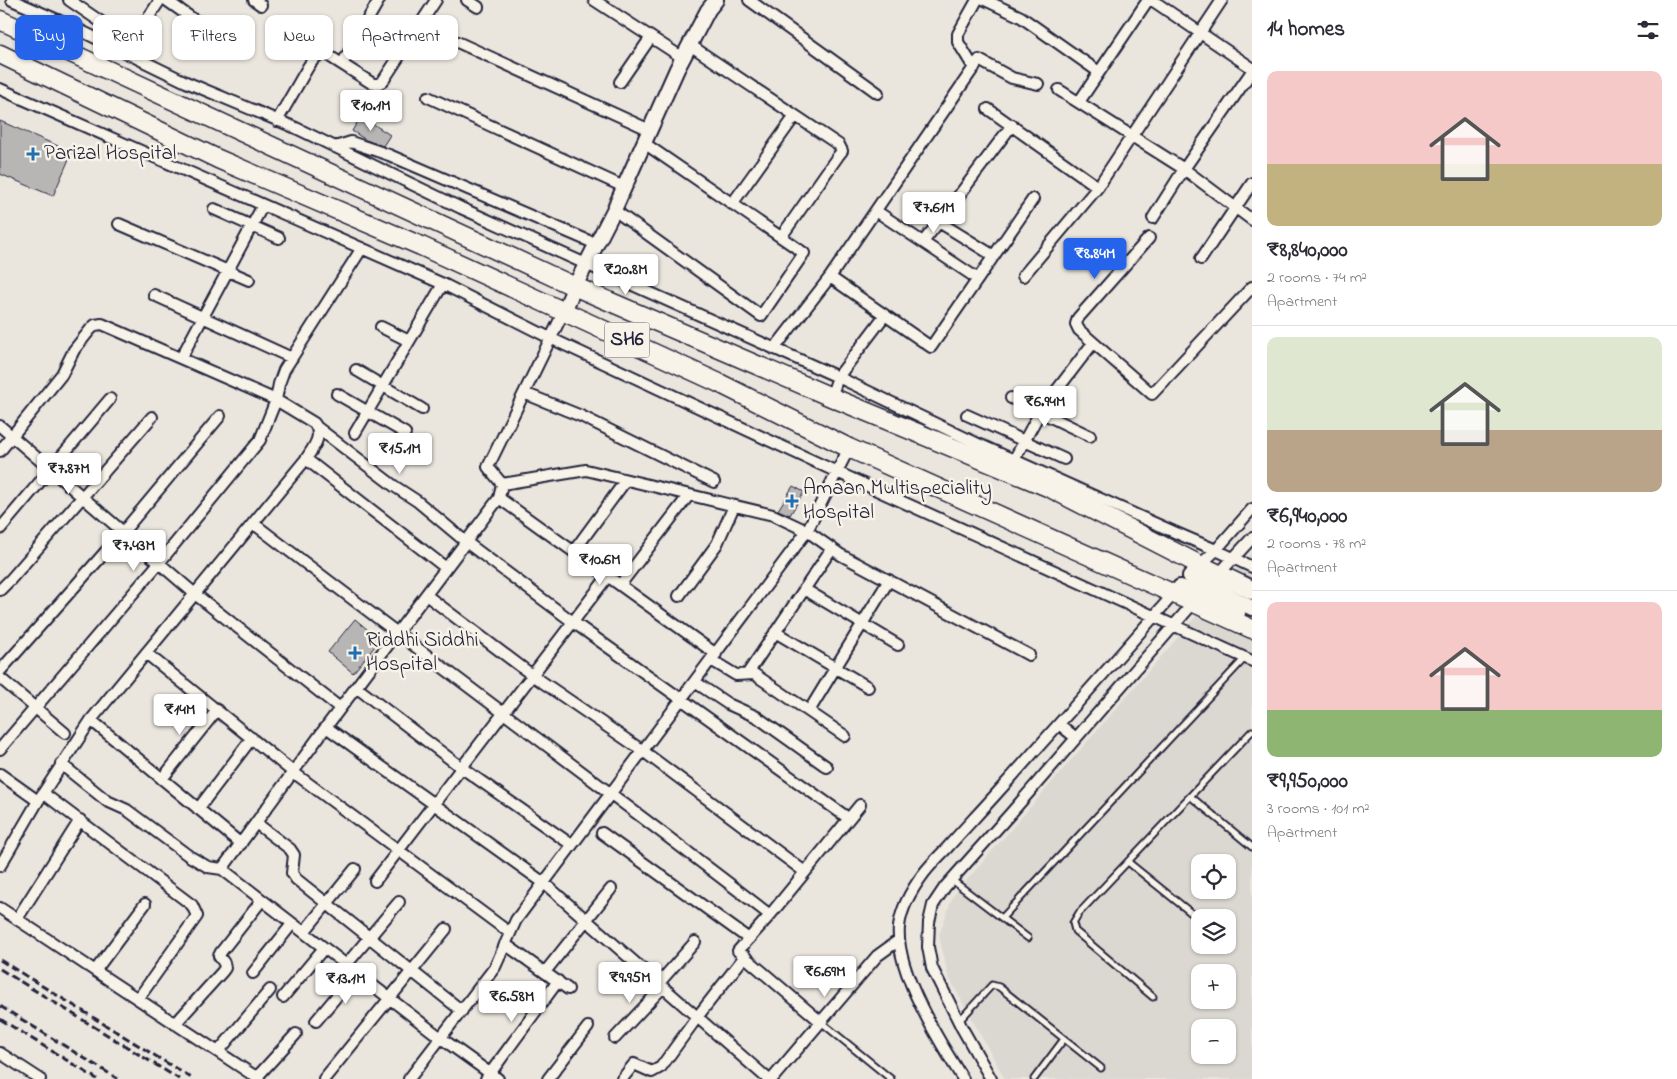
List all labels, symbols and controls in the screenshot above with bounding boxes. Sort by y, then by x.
chip: Buy [15,15,83,60]
chip: Rent [93,15,162,60]
chip: Filters [172,15,255,60]
chip: New [265,15,333,60]
chip: Apartment [343,15,458,60]
text: 14 homes [1267,15,1345,45]
icon: filters [1634,16,1662,44]
pin: ₹10.1M [330,90,412,132]
text: ₹10.1M [351,94,391,118]
icon: home [1420,104,1510,194]
place label: Parizal Hospital [44,139,176,169]
marker: Parizal Hospital [26,147,40,161]
pin: ₹7.61M [893,192,975,234]
text: ₹7.61M [913,196,955,220]
text: ₹8,840,000 [1267,236,1348,266]
pin: ₹8.84M [1054,238,1136,280]
text: ₹8.84M [1074,242,1116,266]
pin: ₹20.8M [585,254,667,296]
text: ₹20.8M [604,258,648,282]
text: 2 rooms · 74 m² [1267,266,1367,290]
text: Apartment [1267,290,1337,314]
road number: SH6 [604,322,650,358]
icon: home [1420,369,1510,459]
pin: ₹6.94M [1004,386,1086,428]
text: ₹6.94M [1024,390,1066,414]
pin: ₹15.1M [359,432,441,475]
text: ₹15.1M [379,437,421,461]
pin: ₹7.87M [28,452,110,495]
text: ₹7.87M [48,457,90,481]
place label: Amaan Multispeciality Hospital [803,474,992,528]
marker: Amaan Multispeciality Hospital [785,494,799,508]
text: ₹6,940,000 [1267,502,1347,532]
pin: ₹7.43M [93,530,175,572]
text: 2 rooms · 78 m² [1267,532,1366,556]
text: ₹7.43M [113,534,155,558]
pin: ₹10.6M [559,544,641,586]
text: ₹10.6M [579,548,621,572]
text: Apartment [1267,556,1337,580]
place label: Riddhi Siddhi Hospital [366,626,479,680]
icon: home [1420,634,1510,724]
marker: Riddhi Siddhi Hospital [348,646,362,660]
pin: ₹14M [150,694,210,736]
text: ₹14M [165,698,196,722]
text: ₹9,950,000 [1267,767,1348,797]
text: 3 rooms · 101 m² [1267,797,1369,821]
text: Apartment [1267,821,1337,845]
map controls [1191,854,1236,1064]
button: locate [1191,854,1236,899]
button: layers [1191,909,1236,954]
pin: ₹6.69M [784,956,866,998]
text: ₹6.69M [804,960,846,984]
pin: ₹13.1M [305,962,387,1005]
pin: ₹9.95M [589,962,671,1004]
button: + [1191,964,1236,1009]
text: ₹9.95M [609,966,651,990]
text: ₹13.1M [326,967,366,991]
pin: ₹6.58M [471,980,553,1023]
text: ₹6.58M [490,985,534,1009]
button: − [1191,1019,1236,1064]

